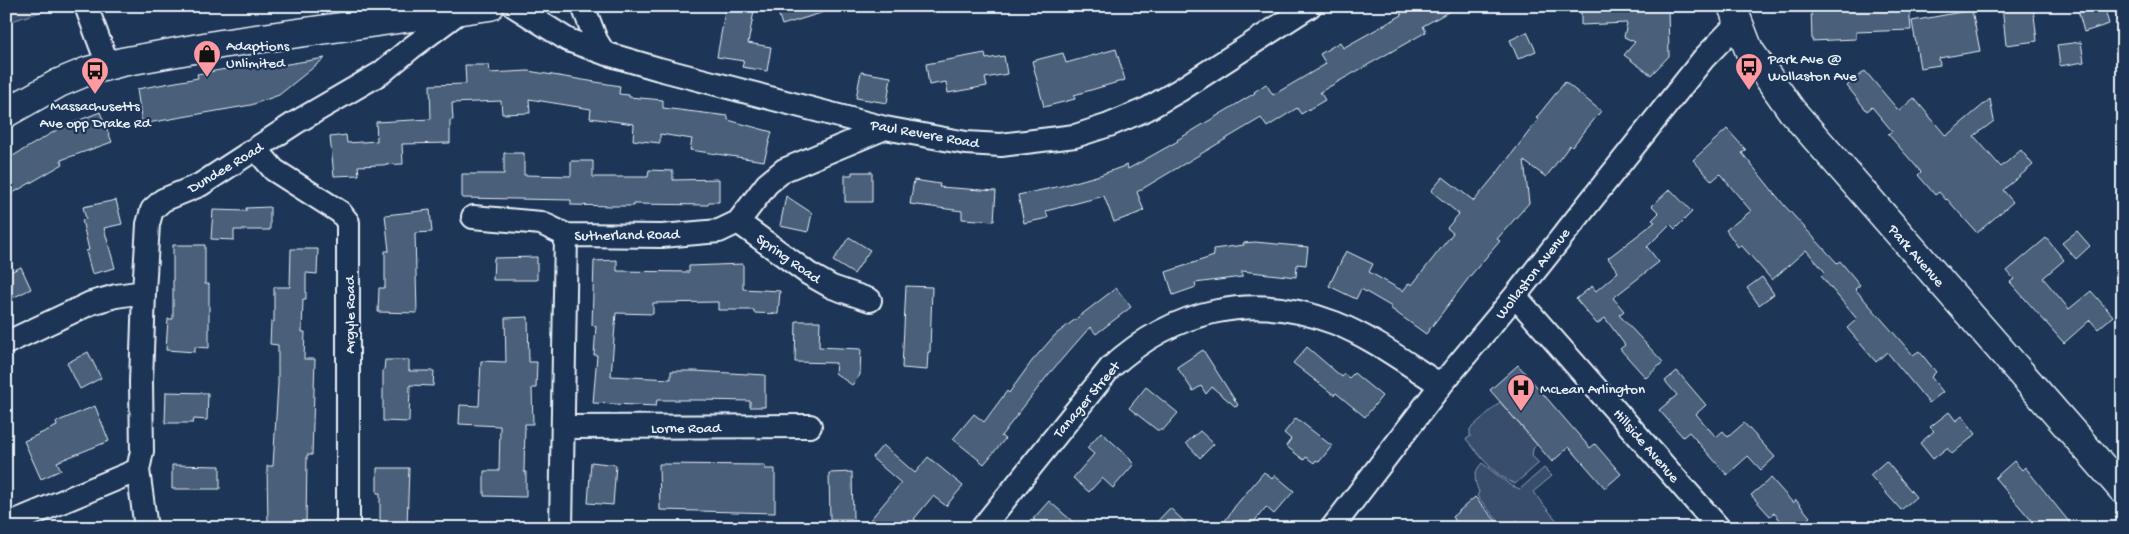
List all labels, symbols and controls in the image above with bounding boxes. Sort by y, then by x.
place label: Adaptions Unlimited [226,38,290,73]
shop icon: Adaptions Unlimited [192,39,222,78]
place label: Park Ave @ Wollaston Ave [1767,51,1857,86]
bus stop icon: Park Ave @ Wollaston Ave [1734,52,1764,91]
bus stop icon: Massachusetts Ave opp Drake Rd [80,56,110,95]
place label: Massachusetts Ave opp Drake Rd [40,98,152,133]
street label: Paul Revere Road [868,116,981,154]
street label: Dundee Road [184,139,268,199]
street label: Park Avenue [1883,220,1948,292]
street label: Wollaston Avenue [1492,225,1575,323]
street label: Sutherland Road [574,226,681,246]
street label: Spring Road [752,231,825,289]
street label: Argyle Road [342,275,360,354]
street label: Tanager Street [1050,357,1126,443]
hospital icon: McLean Arlington [1506,373,1536,412]
place label: McLean Arlington [1540,381,1645,399]
street label: Hillside Avenue [1608,406,1683,487]
street label: Lorne Road [651,420,722,438]

